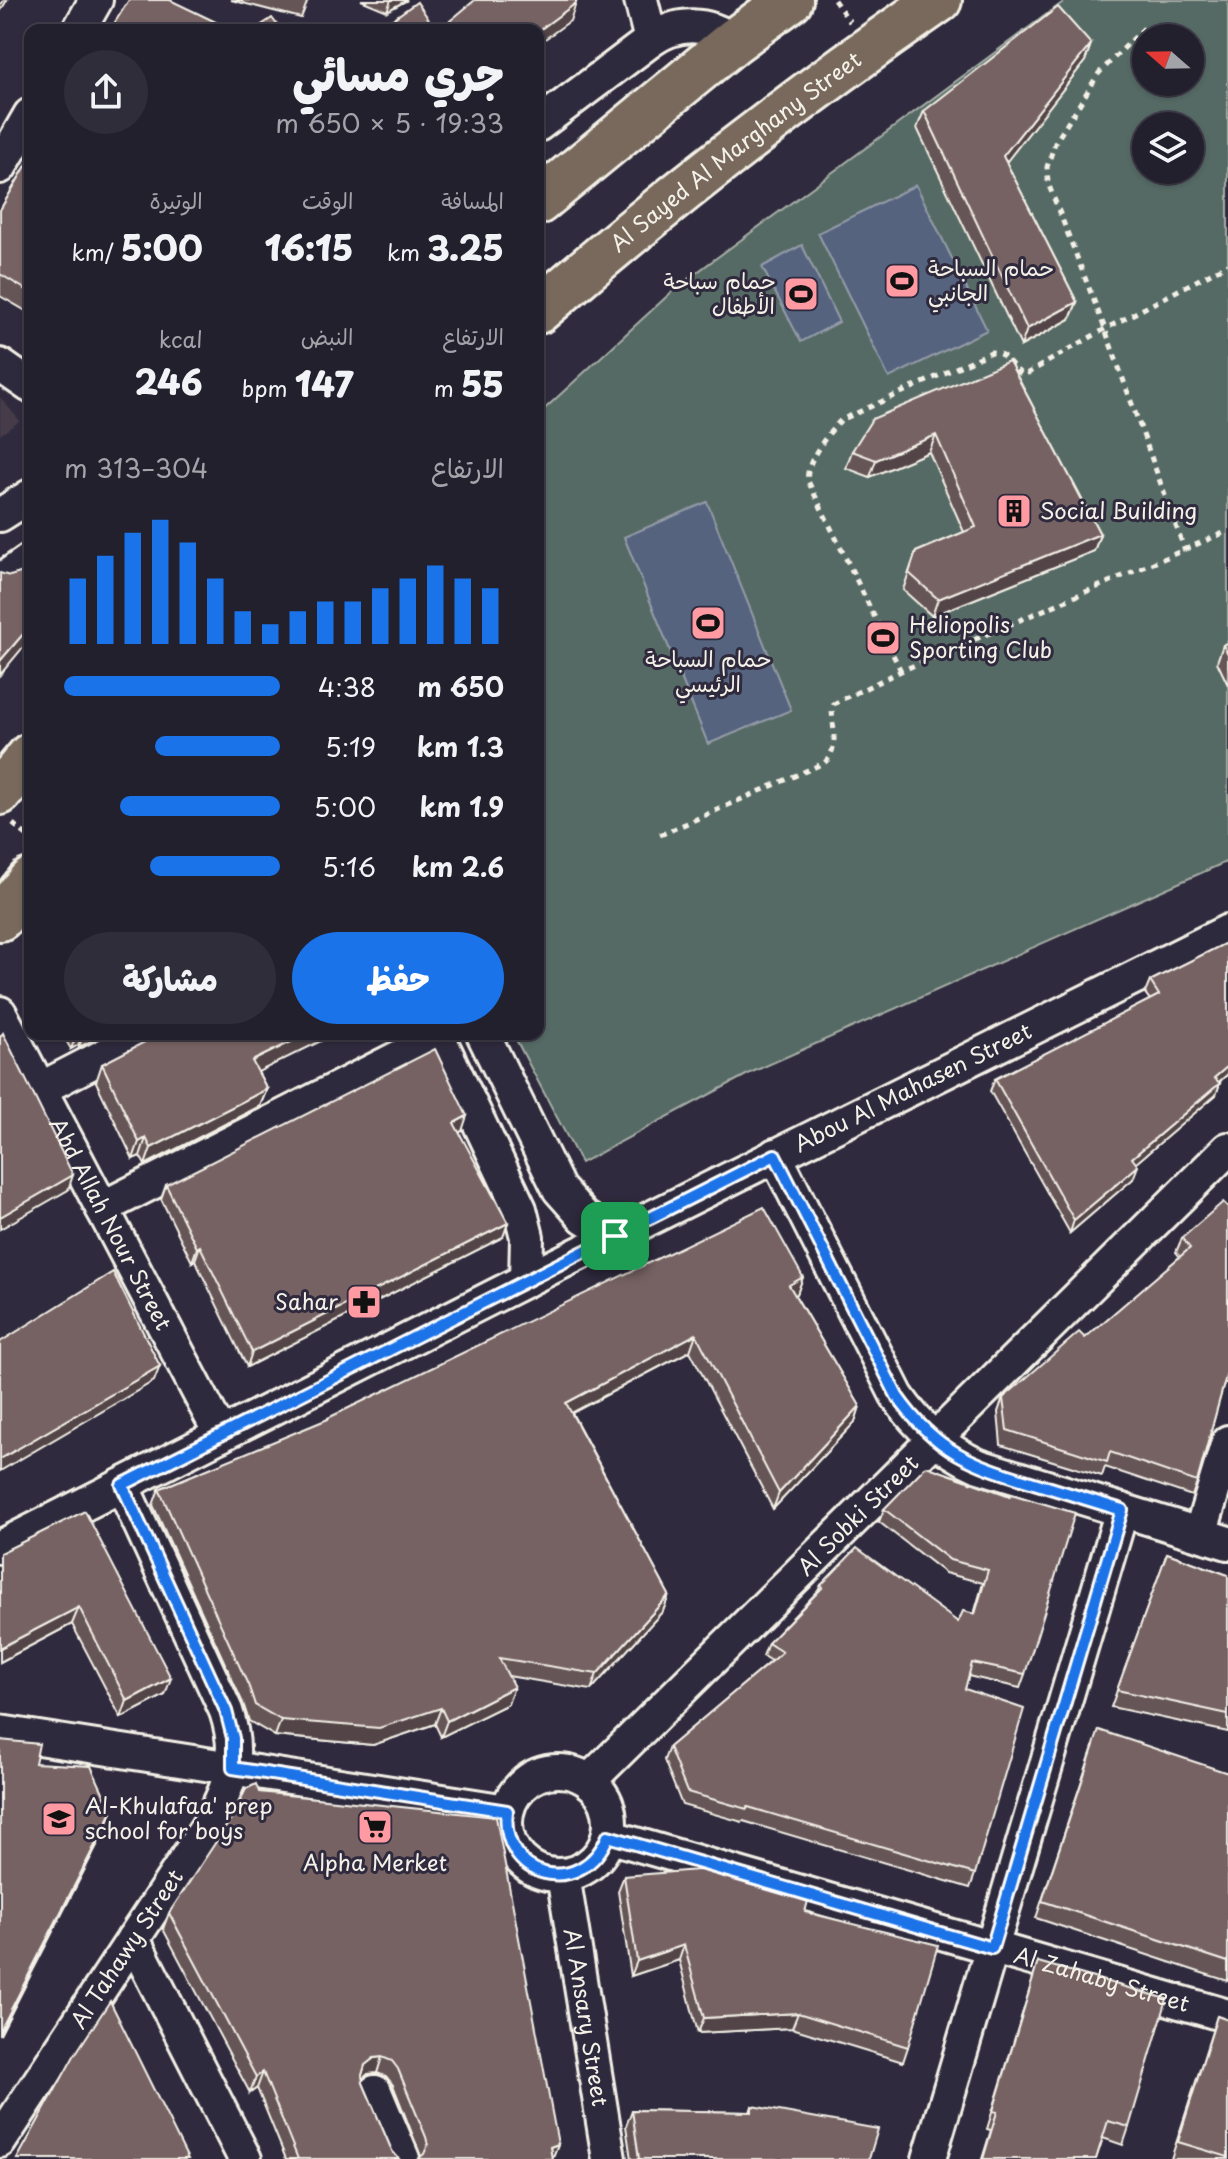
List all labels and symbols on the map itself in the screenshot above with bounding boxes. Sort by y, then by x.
north arrow [1132,24,1204,96]
street label: Al Sayed Al Marghany Street [602,42,867,259]
place label: حمام السباحة الجانبي [928,250,1053,313]
sports icon: حمام السباحة الجانبي [883,262,921,300]
place label: حمام سباحة الأطفال [663,263,775,321]
sports icon: حمام سباحة الأطفال [782,275,820,313]
building icon: Social Building [995,492,1033,530]
place label: Social Building [1040,493,1197,526]
sports icon: حمام السباحة الرئيسي [689,604,727,642]
place label: Heliopolis Sporting Club [909,607,1052,665]
sports icon: Heliopolis Sporting Club [864,619,902,657]
place label: حمام السباحة الرئيسي [645,641,771,704]
street label: Abou Al Mahasen Street [788,1013,1037,1159]
street label: Abd Allah Nour Street [42,1111,181,1335]
pin [581,1202,649,1270]
pharmacy icon: Sahar [345,1283,383,1321]
place label: Sahar [275,1284,338,1317]
street label: Al Sobki Street [788,1446,925,1582]
place label: Al-Khulafaa' prep school for boys [85,1788,273,1846]
school or university icon: Al-Khulafaa' prep school for boys [40,1800,78,1838]
supermarket icon: Alpha Merket [356,1808,394,1846]
place label: Alpha Merket [303,1845,447,1878]
street label: Al Tahawy Street [61,1862,190,2034]
street label: Al Ansary Street [557,1926,618,2109]
street label: Al Zahaby Street [1010,1937,1194,2019]

